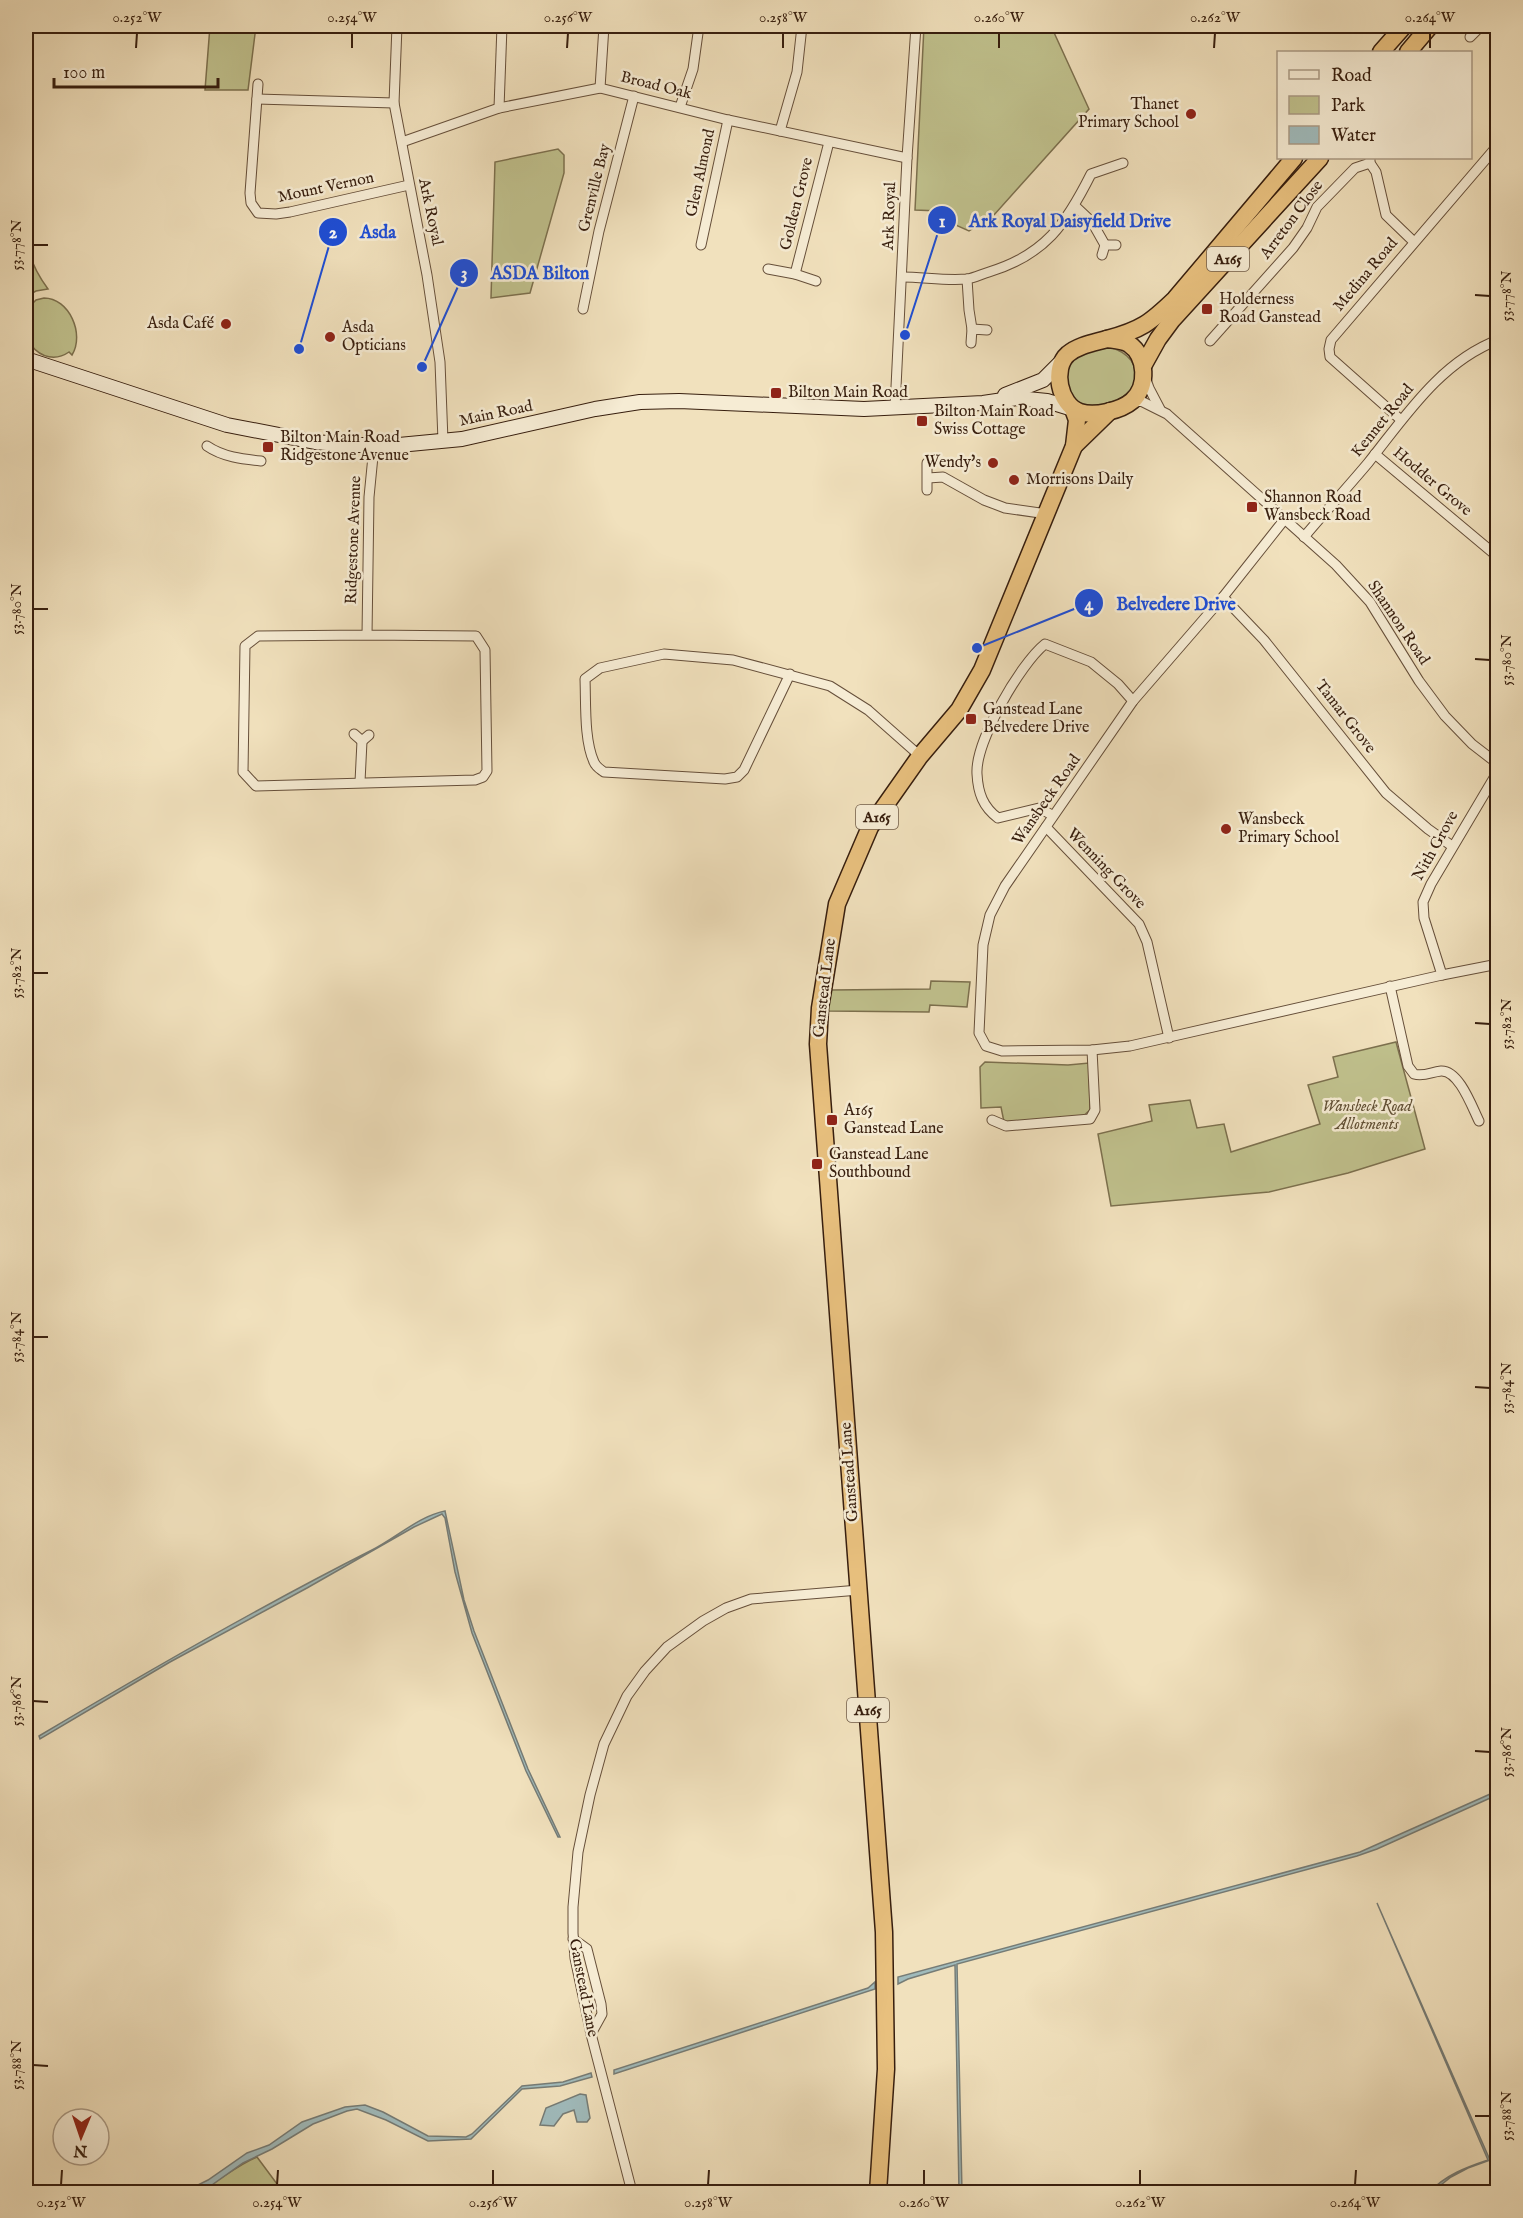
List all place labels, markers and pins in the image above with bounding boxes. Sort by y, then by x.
place label: Thanet Primary School [1078,95,1180,133]
marker: Thanet Primary School [1184,107,1198,121]
callout: Ark Royal Daisyfield Drive [927,202,1183,238]
callout: Asda [318,214,408,250]
callout: ASDA Bilton [449,255,602,291]
place label: Holderness Road Ganstead [1219,290,1321,328]
marker: Holderness Road Ganstead [1200,302,1214,316]
place label: Asda Café [146,314,214,334]
marker: Asda Café [219,317,233,331]
place label: Asda Opticians [341,318,406,356]
marker: Asda Opticians [323,330,337,344]
place label: Bilton Main Road [788,383,908,403]
marker: Bilton Main Road [769,386,783,400]
place label: Bilton Main Road Swiss Cottage [934,402,1054,440]
marker: Bilton Main Road Swiss Cottage [915,414,929,428]
place label: Bilton Main Road Ridgestone Avenue [280,428,409,466]
marker: Bilton Main Road Ridgestone Avenue [261,440,275,454]
place label: Wendy's [924,453,981,473]
marker: Wendy's [986,456,1000,470]
place label: Morrisons Daily [1026,470,1134,490]
marker: Morrisons Daily [1007,473,1021,487]
place label: Shannon Road Wansbeck Road [1264,488,1371,526]
marker: Shannon Road Wansbeck Road [1245,500,1259,514]
callout: Belvedere Drive [1074,585,1247,621]
place label: Ganstead Lane Belvedere Drive [983,700,1089,738]
marker: Ganstead Lane Belvedere Drive [964,712,978,726]
place label: Wansbeck Primary School [1238,810,1340,848]
marker: Wansbeck Primary School [1219,822,1233,836]
place label: A165 Ganstead Lane [843,1101,944,1139]
marker: A165 Ganstead Lane [825,1113,839,1127]
place label: Ganstead Lane Southbound [829,1145,929,1183]
marker: Ganstead Lane Southbound [810,1157,824,1171]

